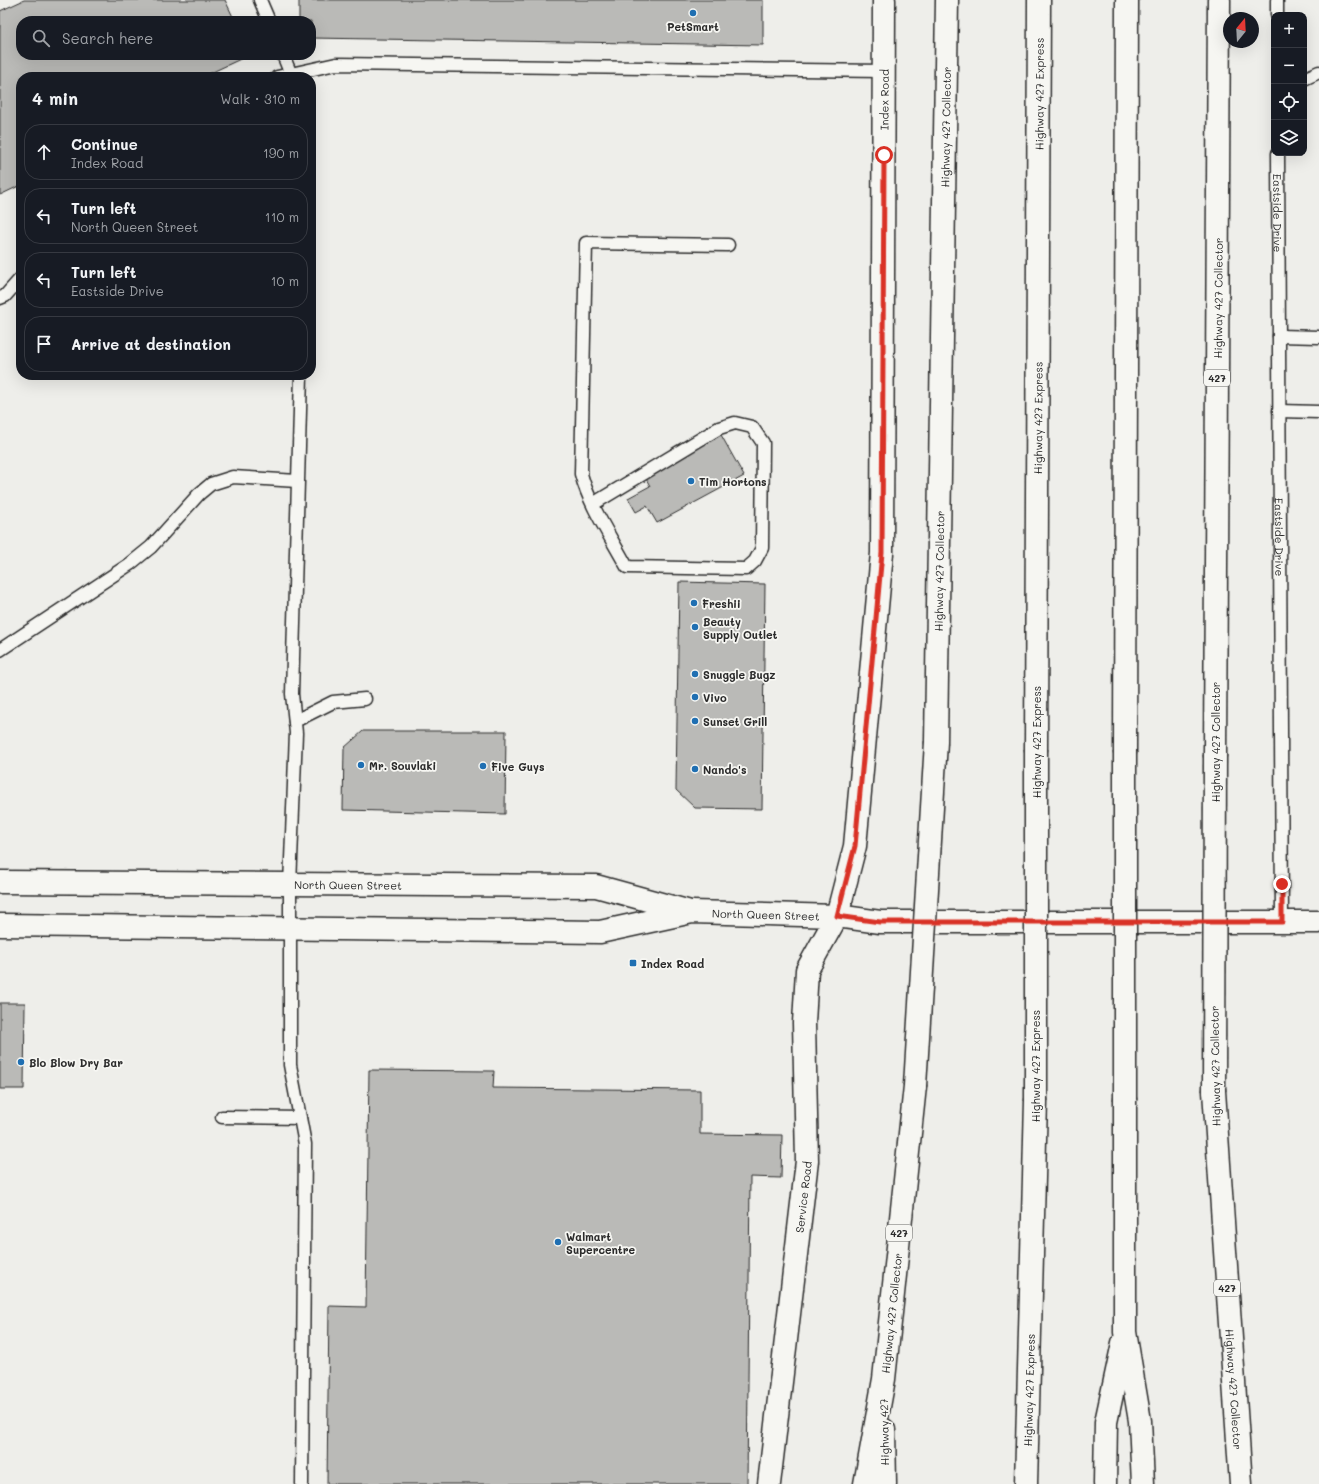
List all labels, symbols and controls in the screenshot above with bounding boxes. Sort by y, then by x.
marker: PetSmart [688,8,698,18]
north arrow [1223,12,1259,48]
map controls [1271,12,1307,156]
button: + [1271,12,1307,48]
search box [16,16,316,60]
place label: PetSmart [667,19,719,34]
icon: search [30,27,52,49]
text: Search here [62,28,153,48]
street label: Highway 427 Express [1031,38,1046,150]
button: − [1271,48,1307,84]
street label: Highway 427 Collector [937,67,954,188]
street label: Index Road [876,69,891,130]
button: locate [1271,84,1307,120]
text: 4 min [32,87,78,109]
text: Walk · 310 m [220,90,300,107]
button: layers [1271,120,1307,156]
text: Continue [71,134,138,154]
icon: ahead [33,141,55,163]
text: 190 m [263,144,299,161]
route start [875,146,893,164]
text: Index Road [71,154,143,171]
street label: Eastside Drive [1271,174,1286,252]
text: Turn left [71,198,136,218]
icon: left [33,205,55,227]
text: 110 m [265,208,299,225]
text: North Queen Street [71,218,198,235]
street label: Highway 427 Collector [1210,238,1225,358]
text: Turn left [71,262,136,282]
icon: left [33,269,55,291]
text: 10 m [271,272,299,289]
text: Eastside Drive [71,282,164,299]
icon: arrive [33,333,55,355]
text: Arrive at destination [71,334,231,354]
street label: Highway 427 Express [1030,362,1045,474]
road number: 427 [1204,370,1230,386]
place label: Tim Hortons [699,474,767,489]
marker: Tim Hortons [686,476,696,486]
street label: Eastside Drive [1272,498,1288,576]
street label: Highway 427 Collector [930,510,947,632]
place label: Freshii [702,596,741,611]
marker: Freshii [689,598,699,608]
place label: Beauty Supply Outlet [703,614,778,642]
marker: Beauty Supply Outlet [690,622,700,632]
place label: Snuggle Bugz [703,667,776,682]
marker: Snuggle Bugz [690,669,700,679]
street label: Highway 427 Collector [1208,682,1223,802]
street label: Highway 427 Express [1029,686,1044,798]
place label: Vivo [703,690,727,705]
marker: Vivo [690,692,700,702]
place label: Sunset Grill [703,714,767,729]
marker: Sunset Grill [690,716,700,726]
place label: Mr. Souvlaki [369,758,436,773]
place label: Five Guys [491,759,545,774]
marker: Mr. Souvlaki [356,760,366,770]
marker: Five Guys [478,761,488,771]
place label: Nando's [703,762,747,777]
marker: Nando's [690,764,700,774]
route end [1273,875,1291,893]
street label: North Queen Street [294,876,402,892]
street label: North Queen Street [712,905,820,923]
place label: Index Road [641,956,704,971]
marker: Index Road [628,958,638,968]
street label: Highway 427 Collector [1206,1006,1224,1126]
street label: Highway 427 Express [1028,1010,1043,1122]
place label: Blo Blow Dry Bar [29,1055,123,1070]
marker: Blo Blow Dry Bar [16,1057,26,1067]
street label: Service Road [791,1160,814,1234]
road number: 427 [886,1225,912,1241]
place label: Walmart Supercentre [566,1229,635,1257]
marker: Walmart Supercentre [553,1237,563,1247]
street label: Highway 427 Collector [877,1252,905,1374]
road number: 427 [1214,1280,1240,1296]
street label: Highway 427 Collector [1223,1328,1246,1450]
street label: Highway 427 Express [1019,1334,1037,1446]
street label: Highway 427 [876,1398,892,1466]

